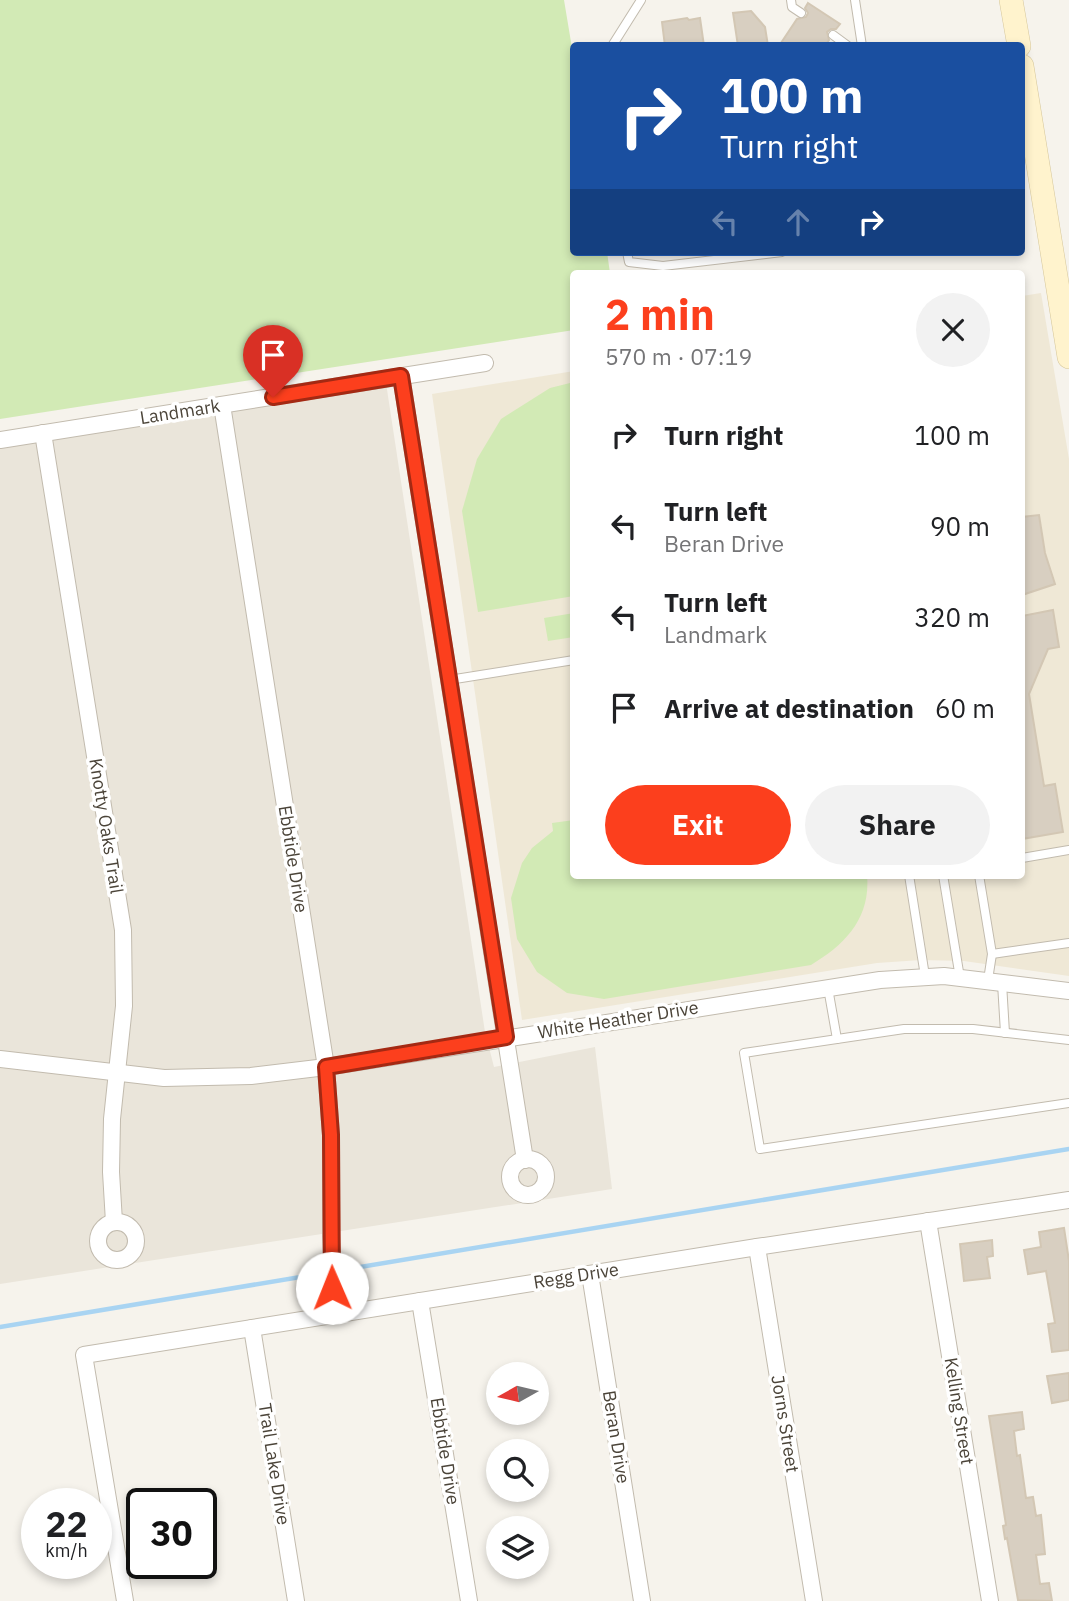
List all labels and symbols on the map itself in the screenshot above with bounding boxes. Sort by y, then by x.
pin [243,325,303,397]
street label: Landmark [138,394,222,429]
street label: Knotty Oaks Trail [84,756,129,895]
street label: Ebbtide Drive [274,804,313,914]
street label: White Heather Drive [536,995,700,1044]
position arrow [295,1251,369,1325]
street label: Regg Drive [532,1257,620,1294]
street label: Kelling Street [940,1356,979,1466]
north arrow [486,1362,550,1424]
street label: Jorns Street [766,1373,805,1474]
street label: Beran Drive [598,1389,635,1485]
street label: Ebbtide Drive [426,1396,465,1506]
street label: Trail Lake Drive [254,1401,295,1527]
speed limit sign: 30 [126,1488,217,1579]

